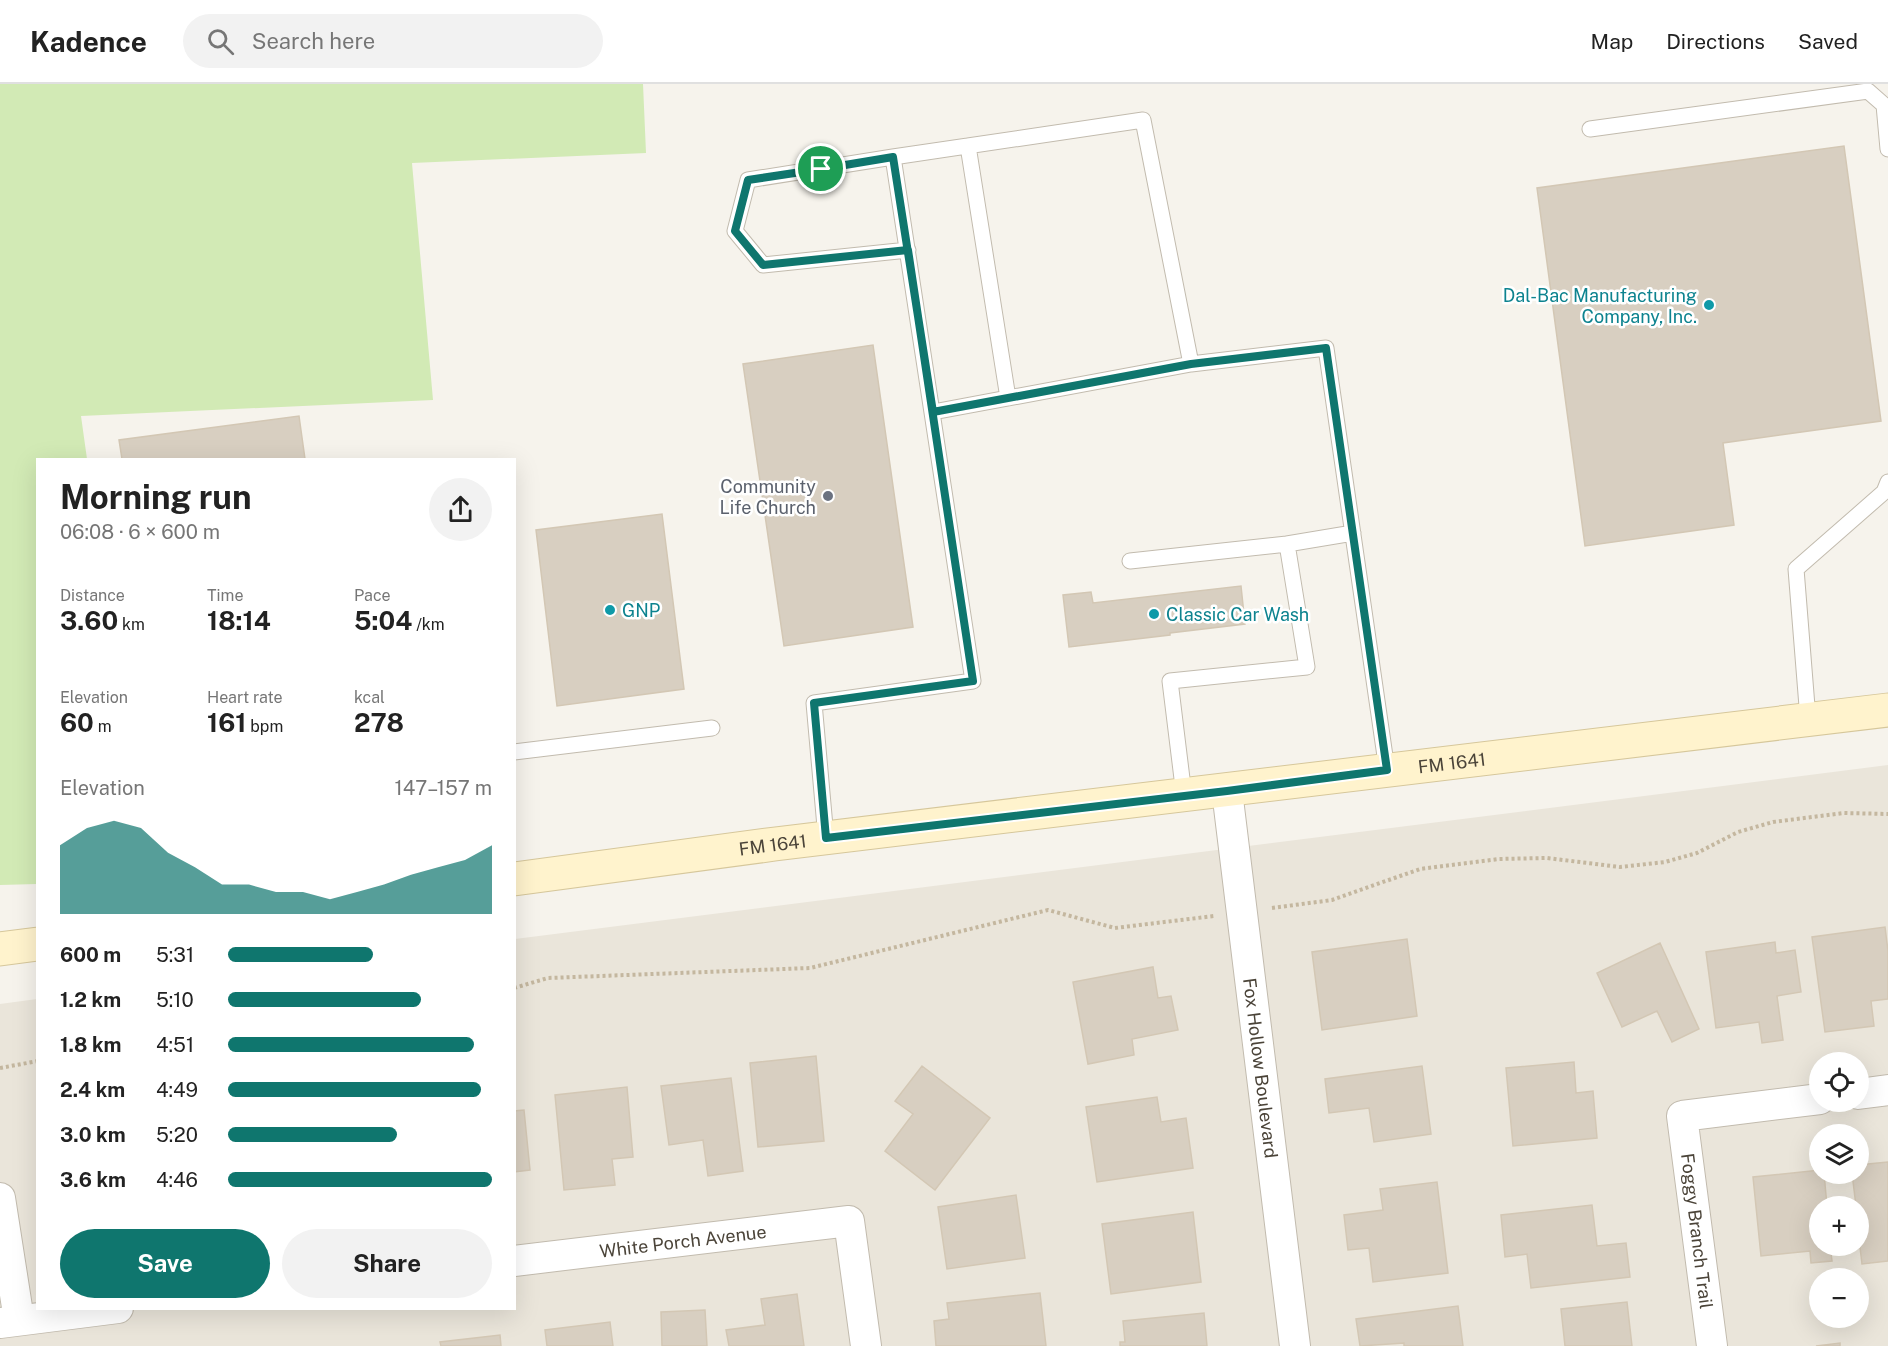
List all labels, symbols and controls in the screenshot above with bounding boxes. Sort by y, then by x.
search box [183,14,603,68]
text: Kadence [30,25,147,58]
icon: search [204,25,237,58]
text: Search here [252,28,375,54]
text: Map [1591,29,1633,54]
text: Directions [1666,29,1765,54]
text: Saved [1798,29,1858,54]
pin [795,143,846,194]
icon: arrive [804,152,837,185]
place label: Dal-Bac Manufacturing Company, Inc. [1503,285,1697,327]
marker: Dal-Bac Manufacturing Company, Inc. [1702,298,1716,312]
place label: Community Life Church [719,476,816,518]
text: Morning run [60,478,252,516]
button: share [429,478,492,541]
marker: Community Life Church [821,489,835,503]
text: 06:08 · 6 × 600 m [60,520,220,544]
text: Distance [60,586,125,605]
text: Time [207,586,243,605]
text: Pace [354,586,391,605]
place label: GNP [622,600,660,621]
marker: GNP [603,603,617,617]
place label: Classic Car Wash [1166,604,1309,625]
text: 3.60 [60,605,118,636]
text: 18:14 [207,605,271,636]
text: 5:04 [354,605,412,636]
marker: Classic Car Wash [1147,607,1161,621]
text: km [118,615,145,634]
text: /km [412,615,445,634]
text: Elevation [60,688,128,707]
text: Heart rate [207,688,283,707]
text: kcal [354,688,385,707]
text: 60 [60,707,94,738]
text: 161 [207,707,246,738]
text: 278 [354,707,404,738]
text: m [94,717,112,736]
text: bpm [246,717,283,736]
street label: FM 1641 [1417,748,1487,777]
text: Elevation [60,776,145,800]
text: 147–157 m [395,776,492,800]
street label: FM 1641 [737,830,808,859]
text: 600 m [60,943,121,967]
text: 5:31 [156,943,194,967]
street label: Fox Hollow Boulevard [1239,977,1282,1159]
text: 1.2 km [60,988,121,1012]
text: 5:10 [156,988,194,1012]
text: 1.8 km [60,1033,121,1057]
text: 4:51 [156,1033,194,1057]
map controls [1809,1052,1869,1328]
button: locate [1809,1052,1869,1112]
text: 2.4 km [60,1078,125,1102]
text: 4:49 [156,1078,198,1102]
text: 3.0 km [60,1123,126,1147]
text: 5:20 [156,1123,198,1147]
button: layers [1809,1124,1869,1184]
street label: Foggy Branch Trail [1677,1152,1717,1310]
text: 3.6 km [60,1168,126,1192]
text: 4:46 [156,1168,198,1192]
button: + [1809,1196,1869,1256]
street label: White Porch Avenue [598,1220,767,1261]
button: Save [60,1229,270,1298]
button: Share [282,1229,492,1298]
button: − [1809,1268,1869,1328]

